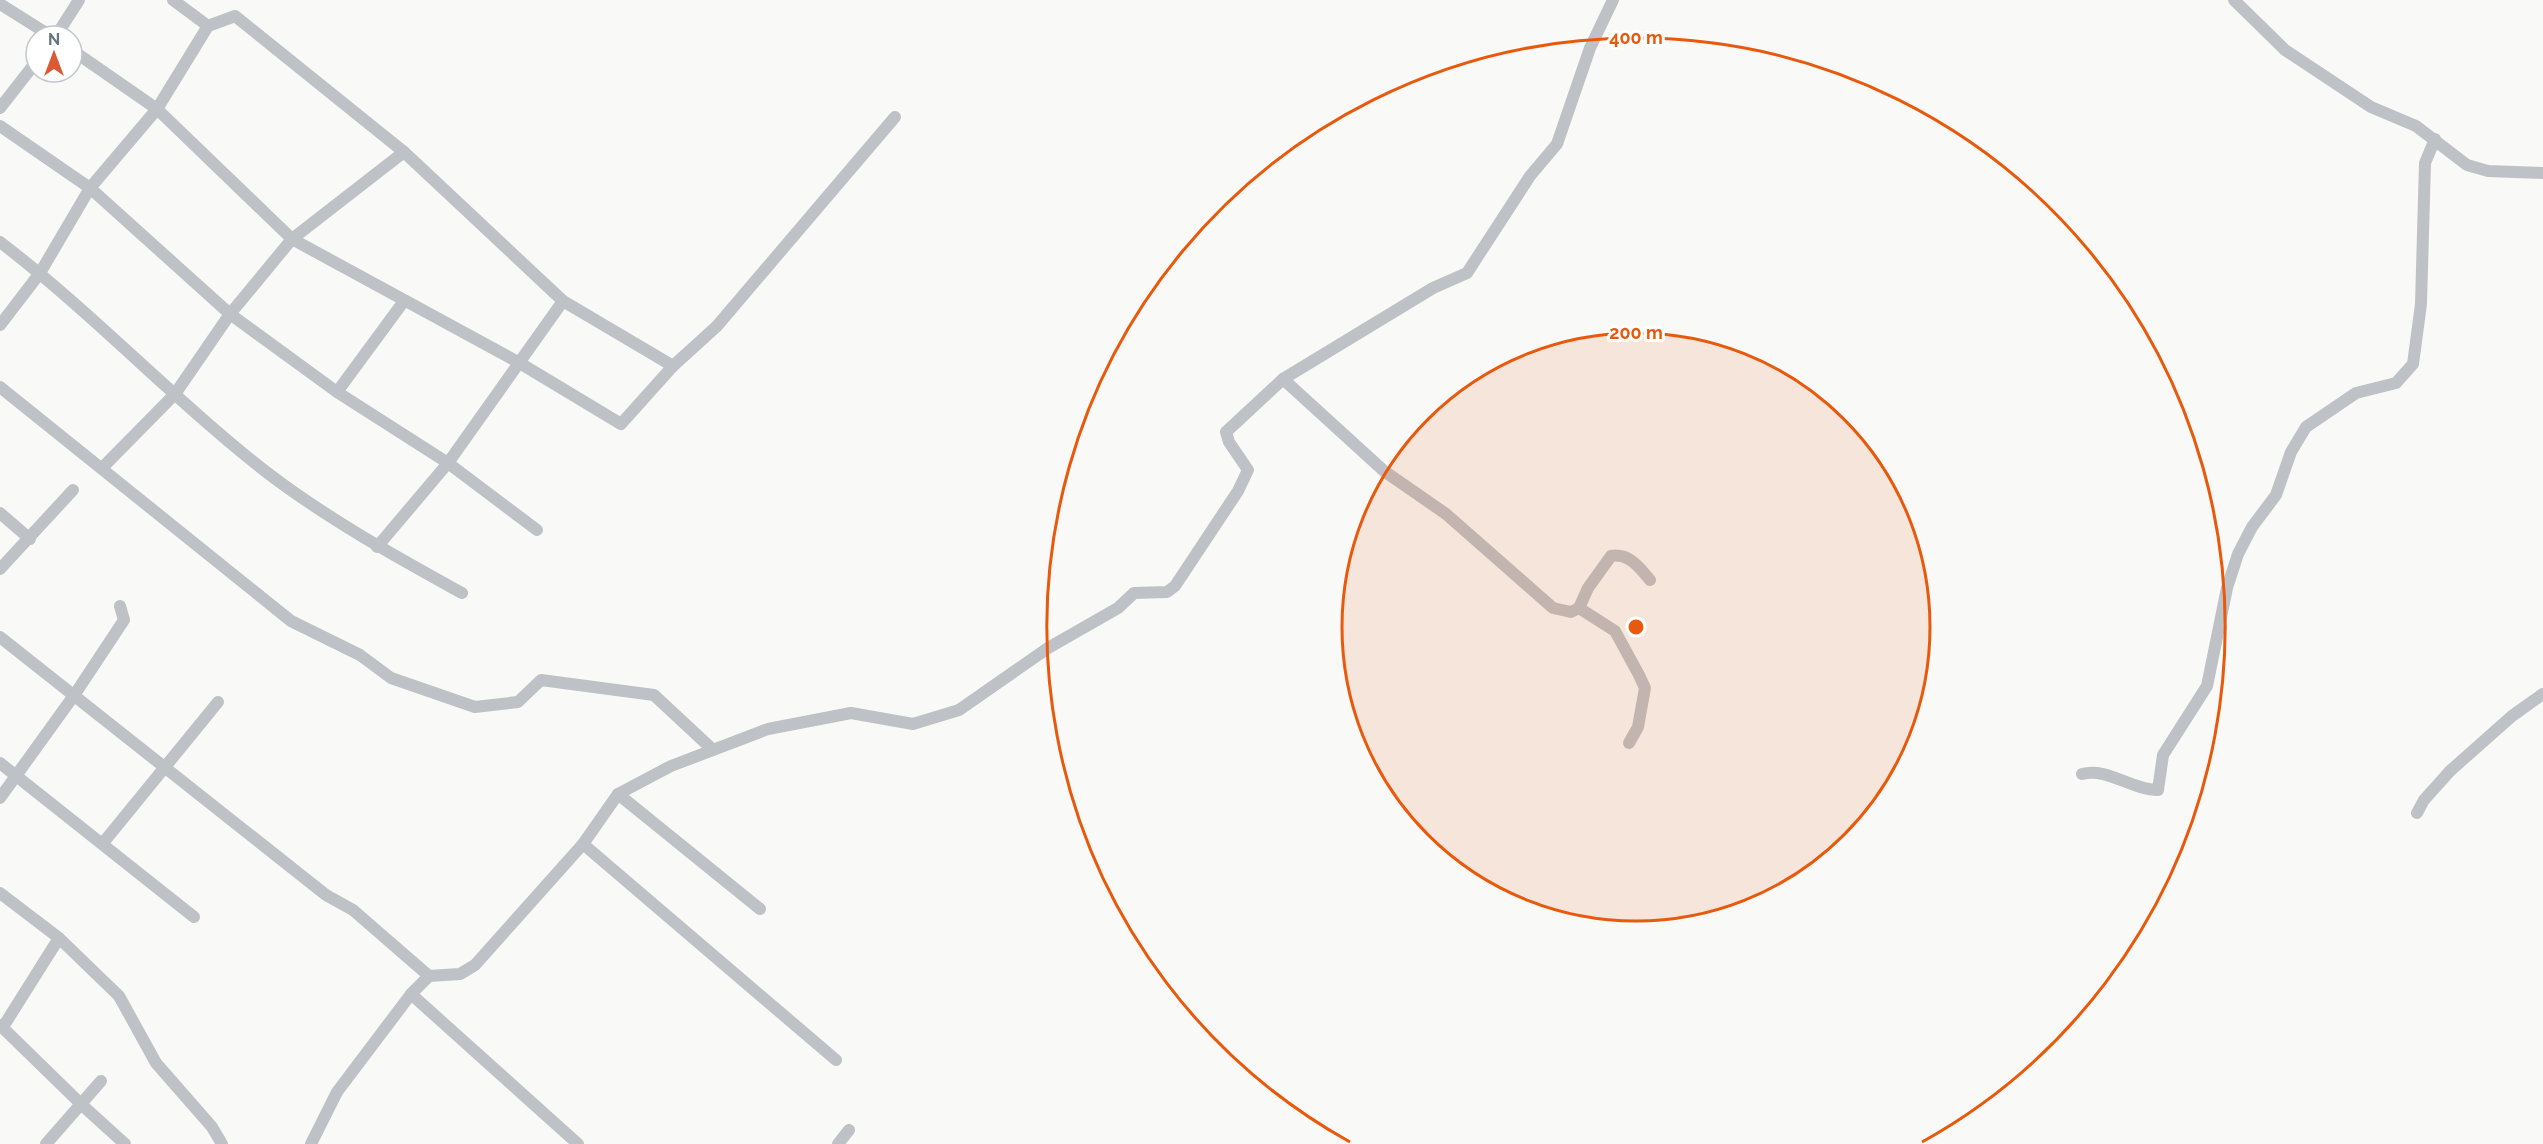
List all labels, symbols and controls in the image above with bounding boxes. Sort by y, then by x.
north arrow [24,24,84,84]
text: 400 m [1609,27,1663,48]
text: N [48,30,60,49]
text: 200 m [1609,322,1663,343]
centre of rings [1626,617,1646,637]

